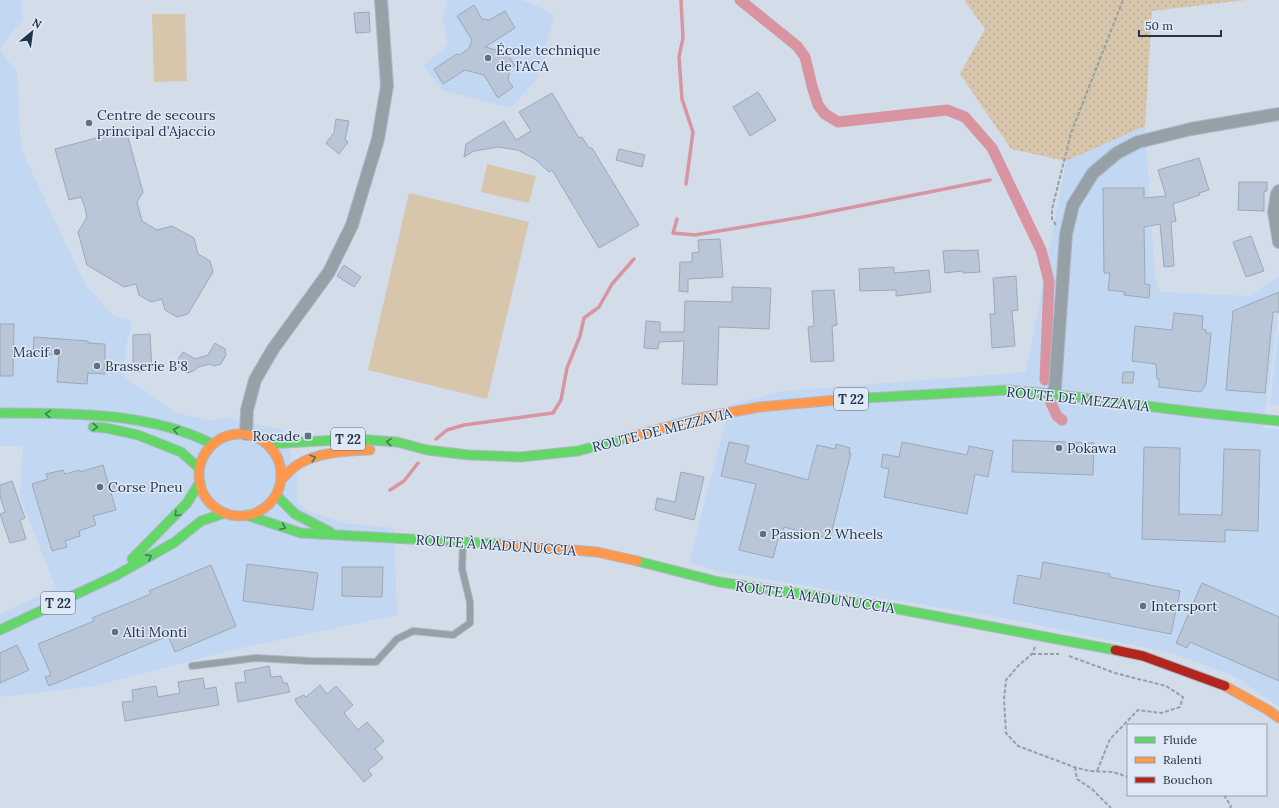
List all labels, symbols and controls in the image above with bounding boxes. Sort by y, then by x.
north arrow [12,12,52,52]
scale bar [1139,12,1221,38]
text: N [30,15,44,32]
text: 50 m [1145,18,1173,33]
place label: École technique de l'ACA [496,41,601,75]
marker: École technique de l'ACA [483,53,493,63]
place label: Centre de secours principal d'Ajaccio [97,106,216,140]
marker: Centre de secours principal d'Ajaccio [84,118,94,128]
place label: Macif [13,343,50,361]
marker: Macif [52,347,62,357]
place label: Brasserie B'8 [105,357,188,375]
marker: Brasserie B'8 [92,361,102,371]
street label: ROUTE DE MEZZAVIA [1006,383,1151,415]
road number: T 22 [834,388,868,410]
street label: ROUTE DE MEZZAVIA [590,404,734,456]
one-way arrow [45,409,51,418]
one-way arrow [92,423,98,432]
one-way arrow [173,426,180,435]
place label: Rocade [253,427,300,445]
road number: T 22 [331,428,365,450]
marker: Rocade [303,431,313,441]
one-way arrow [386,437,392,446]
place label: Pokawa [1067,439,1116,457]
marker: Pokawa [1054,443,1064,453]
one-way arrow [309,454,316,463]
place label: Corse Pneu [108,478,183,496]
marker: Corse Pneu [95,482,105,492]
one-way arrow [174,509,182,517]
one-way arrow [280,523,287,531]
place label: Passion 2 Wheels [771,525,883,543]
marker: Passion 2 Wheels [758,529,768,539]
street label: ROUTE À MADUNUCCIA [415,530,577,560]
one-way arrow [145,554,152,561]
street label: ROUTE À MADUNUCCIA [734,577,896,617]
road number: T 22 [41,592,75,614]
place label: Intersport [1151,597,1218,615]
marker: Intersport [1138,601,1148,611]
place label: Alti Monti [122,623,187,641]
marker: Alti Monti [110,627,120,637]
legend [1127,724,1267,796]
text: Fluide [1163,732,1198,747]
text: Ralenti [1163,752,1202,767]
text: Bouchon [1163,772,1213,787]

